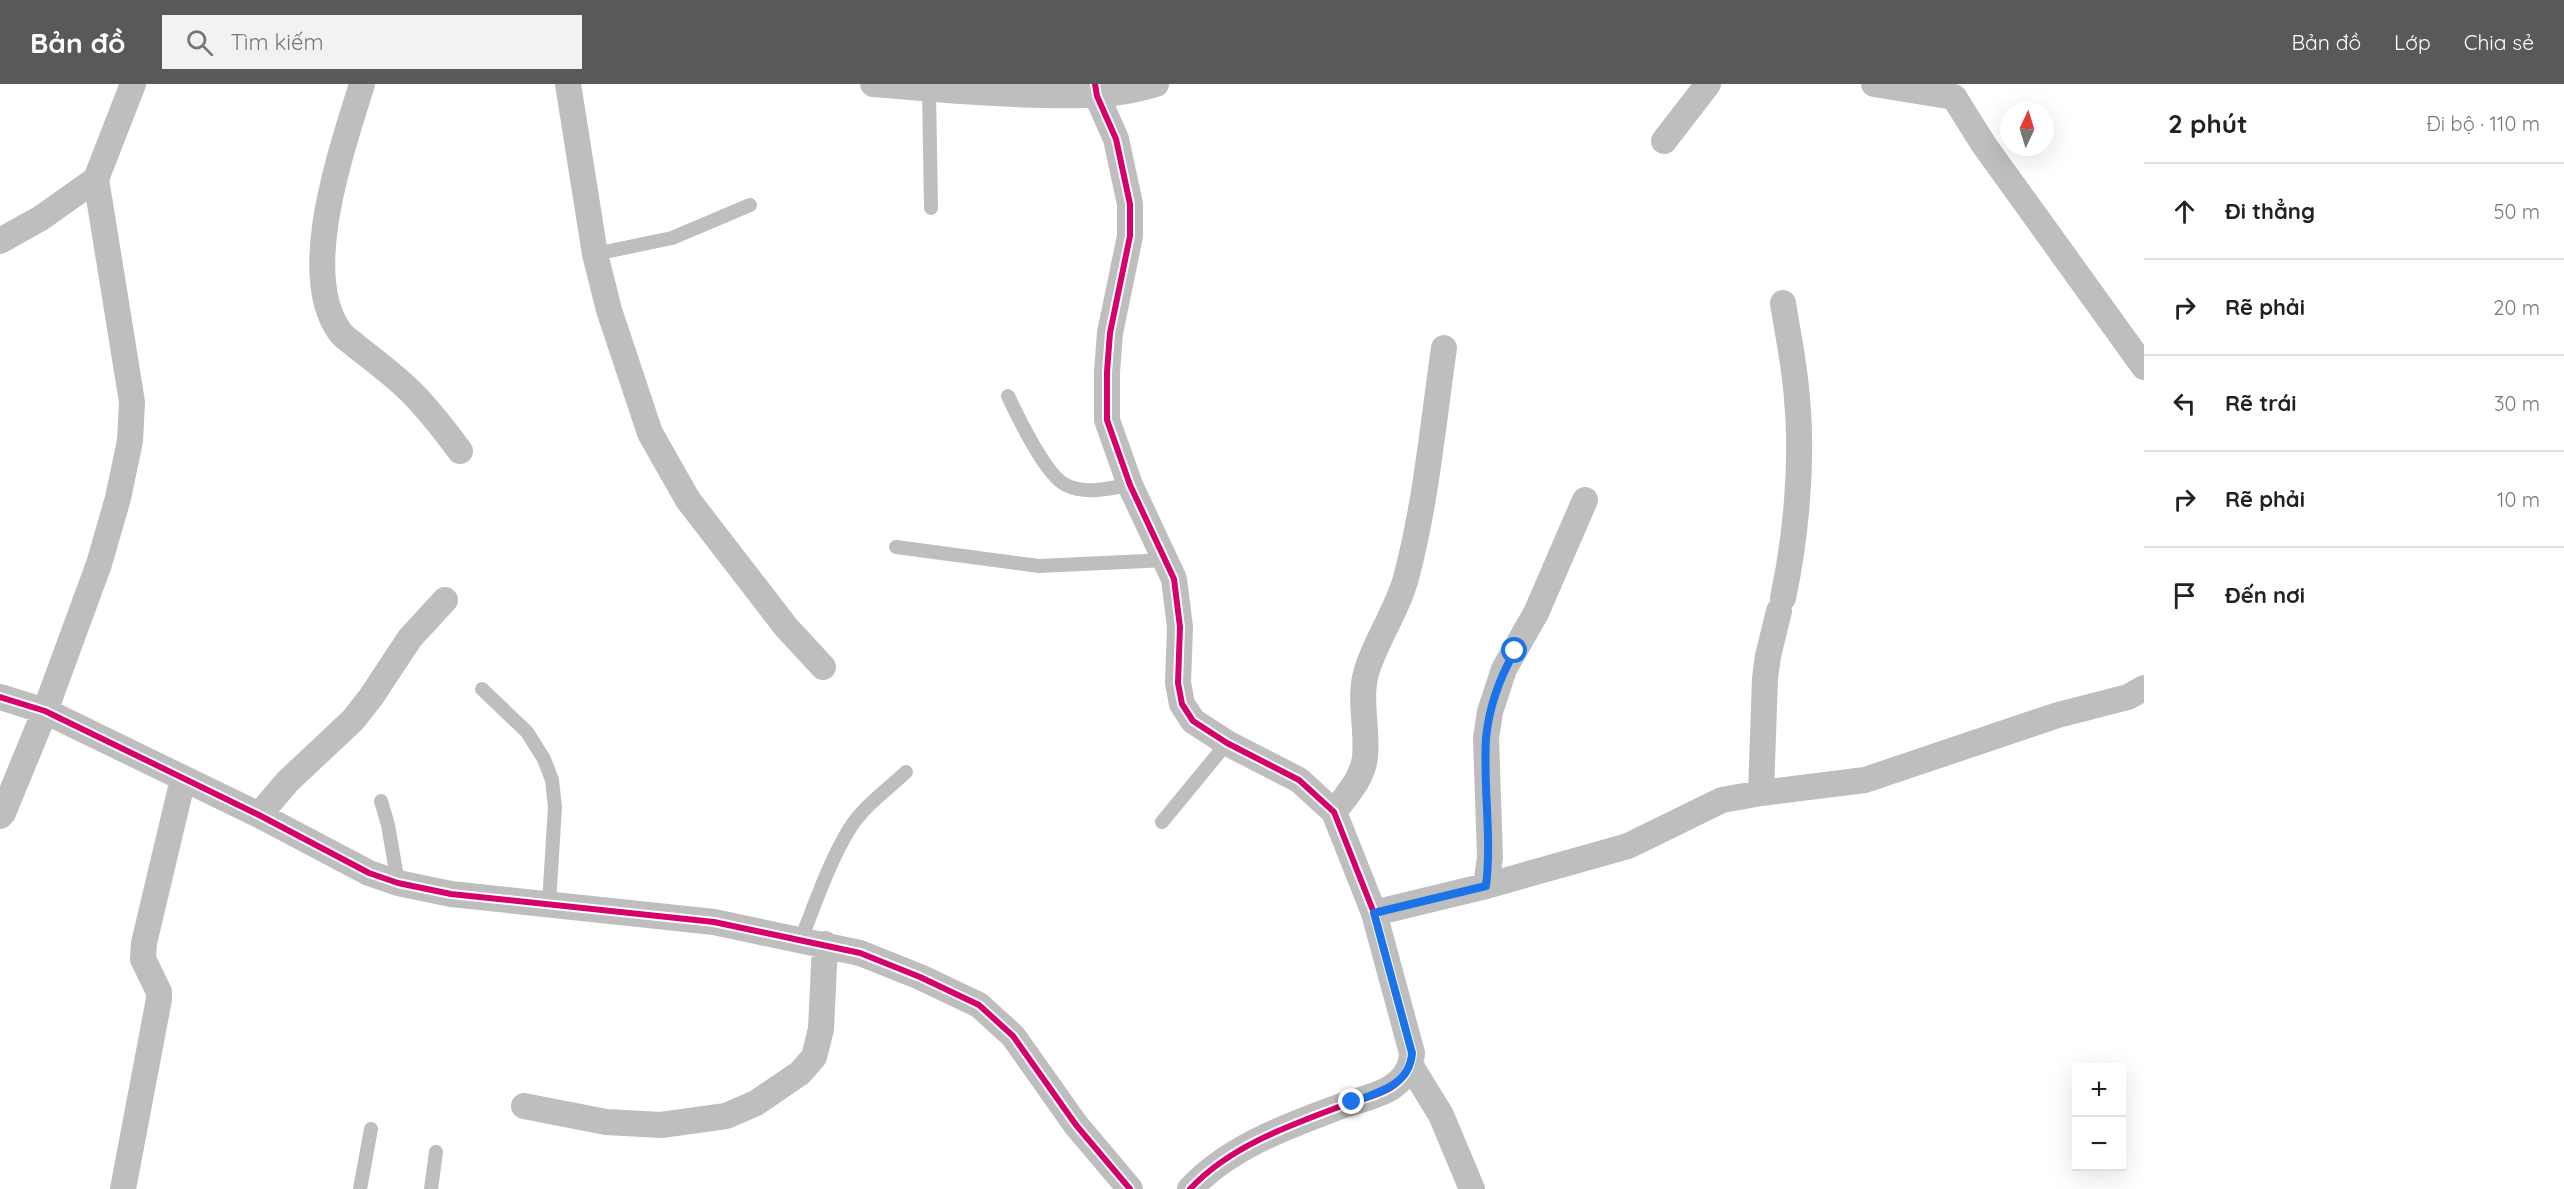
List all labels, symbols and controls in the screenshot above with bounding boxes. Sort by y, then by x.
search box [162,15,582,69]
text: Bản đồ [30,25,126,60]
icon: search [183,26,216,59]
text: Tìm kiếm [231,28,324,56]
text: Bản đồ [2291,29,2361,55]
text: Lớp [2394,29,2431,55]
text: Chia sẻ [2464,29,2534,55]
north arrow [2000,102,2054,156]
text: 2 phút [2168,107,2248,140]
text: Đi bộ · 110 m [2426,111,2540,136]
icon: ahead [2168,195,2201,228]
text: Đi thẳng [2225,197,2315,225]
text: 50 m [2494,199,2540,224]
icon: right [2168,291,2201,324]
text: Rẽ phải [2225,293,2305,321]
text: 20 m [2493,295,2540,320]
icon: left [2168,387,2201,420]
text: Rẽ trái [2225,389,2296,417]
text: 30 m [2494,391,2540,416]
icon: right [2168,483,2201,516]
text: Rẽ phải [2225,485,2305,513]
text: 10 m [2497,487,2540,512]
icon: arrive [2168,579,2201,612]
text: Đến nơi [2225,581,2305,609]
route start [1501,637,1527,663]
map controls [2072,1063,2126,1171]
button: + [2072,1063,2126,1117]
route end [1338,1088,1364,1114]
button: − [2072,1117,2126,1171]

